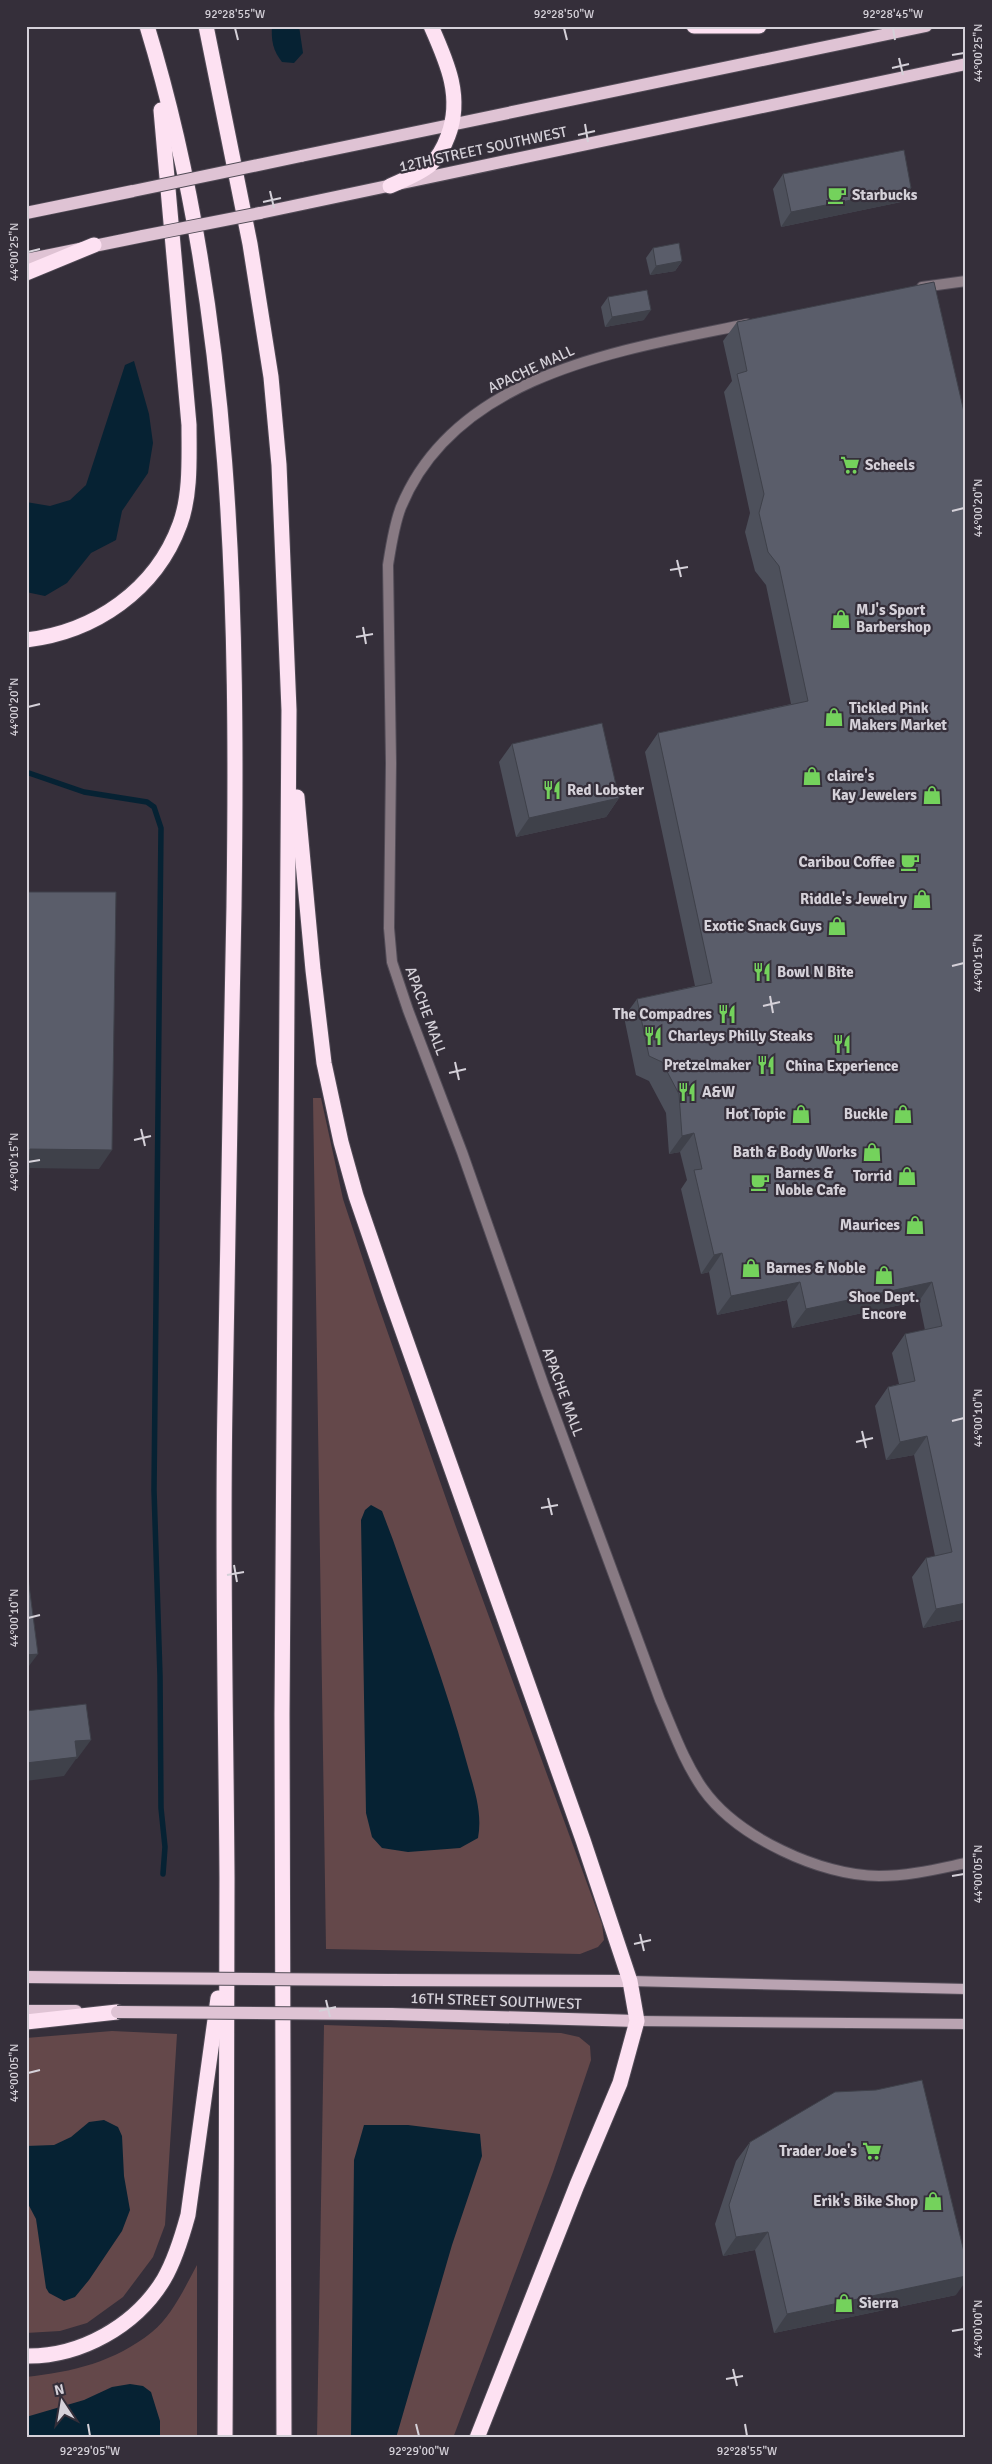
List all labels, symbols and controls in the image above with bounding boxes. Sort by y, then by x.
text: 92°28'55"W [205,7,265,22]
text: 92°28'50"W [534,7,594,22]
text: 92°28'45"W [863,7,923,22]
text: 44°00'25"N [971,24,986,82]
street label: 12TH STREET SOUTHWEST [397,122,569,176]
cafe icon: Starbucks [826,184,848,206]
place label: Starbucks [852,186,918,204]
text: 44°00'25"N [7,223,22,281]
street label: APACHE MALL [485,341,577,397]
supermarket icon: Scheels [839,454,861,476]
place label: Scheels [865,456,915,474]
text: 44°00'20"N [971,479,986,537]
place label: MJ's Sport Barbershop [856,601,931,636]
shop icon: MJ's Sport Barbershop [830,608,852,630]
text: 44°00'20"N [7,678,22,736]
place label: Tickled Pink Makers Market [849,699,947,734]
shop icon: Tickled Pink Makers Market [823,706,845,728]
shop icon: claire's [801,765,823,787]
place label: claire's [827,767,875,785]
restaurant icon: Red Lobster [541,779,563,801]
place label: Red Lobster [567,781,644,799]
shop icon: Kay Jewelers [921,784,943,806]
place label: Kay Jewelers [832,786,917,804]
cafe icon: Caribou Coffee [899,851,921,873]
place label: Caribou Coffee [798,853,895,871]
shop icon: Riddle's Jewelry [911,888,933,910]
place label: Riddle's Jewelry [800,890,908,908]
shop icon: Exotic Snack Guys [826,915,848,937]
place label: Exotic Snack Guys [703,917,822,935]
text: 44°00'15"N [971,934,986,992]
restaurant icon: Bowl N Bite [751,961,773,983]
place label: Bowl N Bite [777,963,854,981]
street label: APACHE MALL [402,964,451,1058]
restaurant icon: The Compadres [716,1003,738,1025]
place label: The Compadres [613,1005,712,1023]
restaurant icon: Charleys Philly Steaks [642,1025,664,1047]
place label: Charleys Philly Steaks [668,1027,813,1045]
restaurant icon: China Experience [831,1033,853,1055]
restaurant icon: Pretzelmaker [755,1054,777,1076]
place label: Pretzelmaker [664,1056,751,1074]
place label: China Experience [785,1057,899,1075]
restaurant icon: A&W [676,1081,698,1103]
place label: A&W [702,1083,735,1101]
shop icon: Hot Topic [790,1103,812,1125]
shop icon: Buckle [892,1103,914,1125]
place label: Hot Topic [725,1105,786,1123]
place label: Buckle [844,1105,888,1123]
text: 44°00'15"N [7,1133,22,1191]
shop icon: Bath & Body Works [861,1141,883,1163]
place label: Bath & Body Works [733,1143,857,1161]
place label: Barnes & Noble Cafe [775,1164,846,1199]
shop icon: Torrid [896,1165,918,1187]
place label: Torrid [853,1167,892,1185]
cafe icon: Barnes & Noble Cafe [749,1171,771,1193]
shop icon: Maurices [904,1214,926,1236]
place label: Maurices [840,1216,900,1234]
shop icon: Barnes & Noble [740,1257,762,1279]
place label: Barnes & Noble [766,1259,866,1277]
shop icon: Shoe Dept. Encore [873,1264,895,1286]
place label: Shoe Dept. Encore [849,1288,919,1323]
street label: APACHE MALL [539,1345,588,1439]
text: 44°00'10"N [971,1389,986,1447]
text: 44°00'10"N [7,1589,22,1647]
text: 44°00'05"N [971,1845,986,1903]
street label: 16TH STREET SOUTHWEST [410,1989,582,2013]
text: 44°00'05"N [7,2044,22,2102]
supermarket icon: Trader Joe's [861,2140,883,2162]
place label: Trader Joe's [779,2142,857,2160]
shop icon: Erik's Bike Shop [922,2190,944,2212]
place label: Erik's Bike Shop [813,2192,918,2210]
shop icon: Sierra [833,2292,855,2314]
place label: Sierra [859,2294,899,2312]
text: 44°00'00"N [971,2300,986,2358]
north arrow [38,2376,88,2426]
text: N [53,2380,66,2399]
text: 92°29'05"W [60,2444,120,2459]
text: 92°29'00"W [389,2444,449,2459]
text: 92°28'55"W [717,2444,777,2459]

